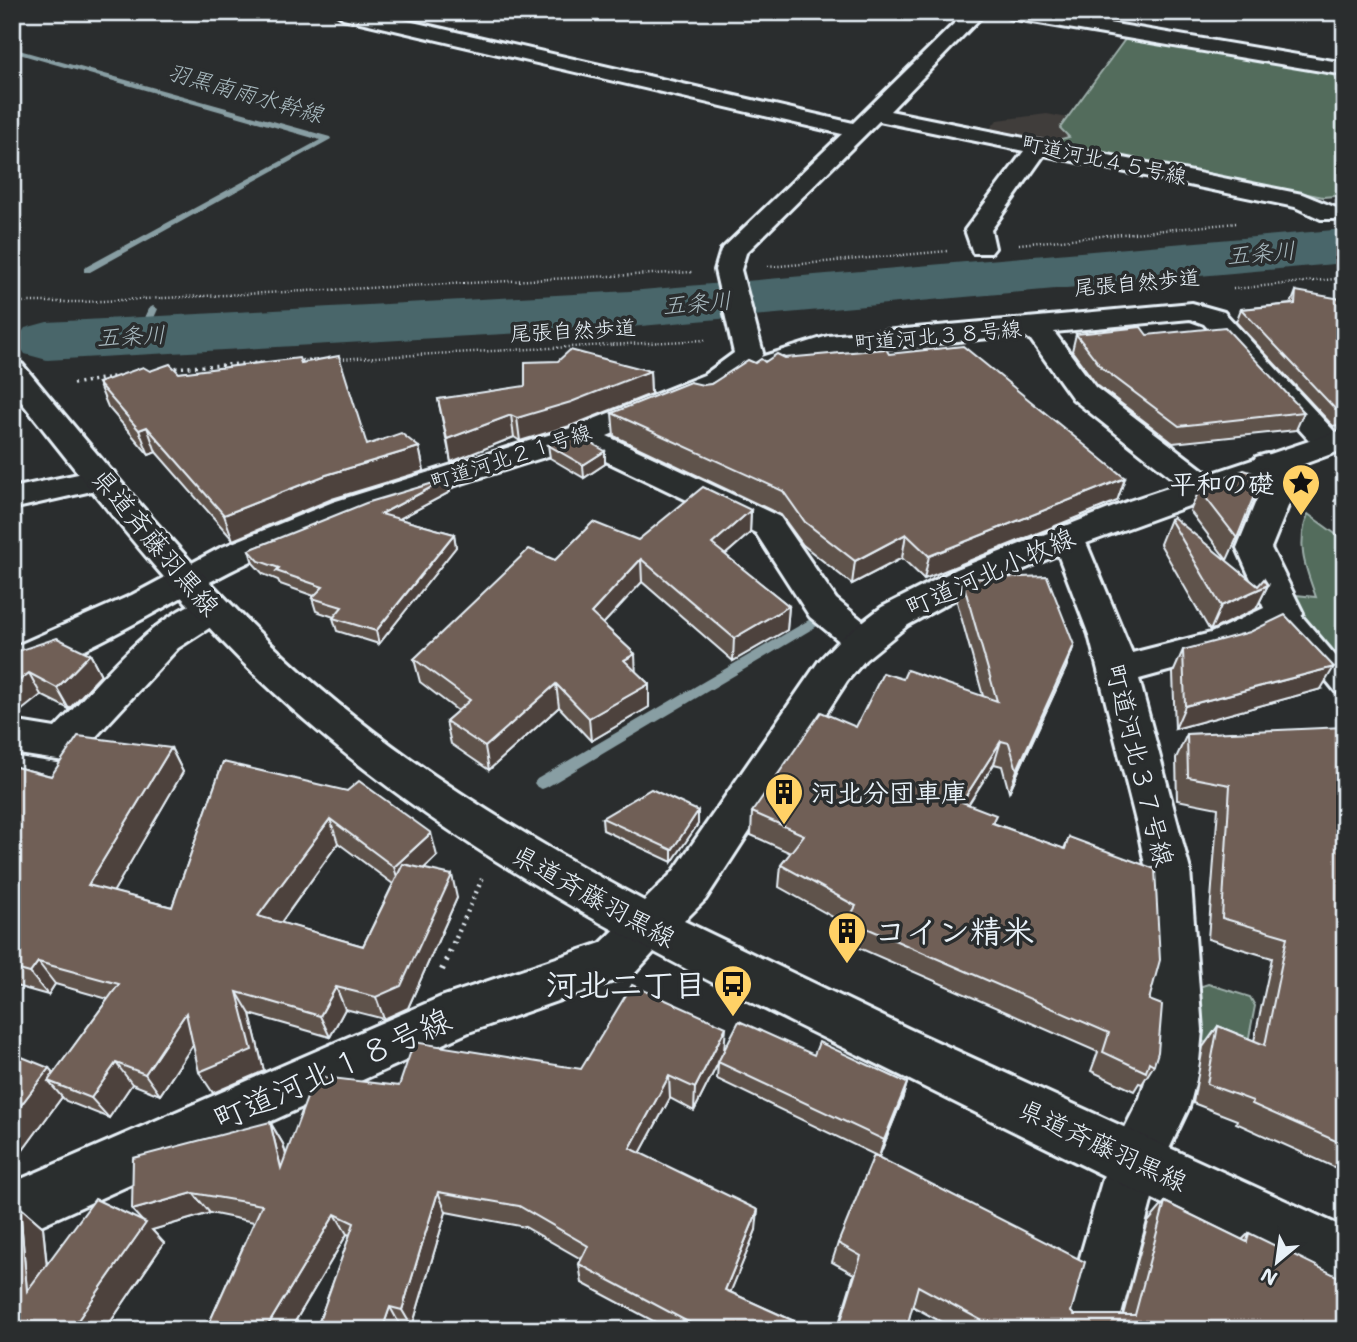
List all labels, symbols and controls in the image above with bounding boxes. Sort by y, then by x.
water label: 羽黒南雨水幹線 [163,56,327,130]
street label: 町道河北４５号線 [1019,129,1189,191]
water label: 五条川 [1225,235,1297,271]
street label: 尾張自然歩道 [1073,264,1201,302]
water label: 五条川 [661,285,733,321]
street label: 尾張自然歩道 [509,314,637,348]
street label: 町道河北３８号線 [853,315,1023,357]
water label: 五条川 [96,319,166,353]
street label: 町道河北２１号線 [427,418,595,496]
street label: 県道斉藤羽黒線 [84,461,228,623]
place icon: 平和の礎 [1280,462,1322,517]
place label: 平和の礎 [1170,466,1274,501]
street label: 町道河北小牧線 [900,519,1080,625]
street label: 町道河北３７号線 [1098,660,1182,870]
building icon: 河北分団車庫 [763,771,805,826]
place label: 河北分団車庫 [811,775,967,810]
street label: 県道斉藤羽黒線 [506,837,682,955]
building icon: コイン精米 [826,910,868,965]
place label: コイン精米 [874,910,1034,953]
place label: 河北二丁目 [546,963,706,1006]
bus stop icon: 河北二丁目 [712,963,754,1018]
street label: 町道河北１８号線 [206,997,458,1141]
street label: 県道斉藤羽黒線 [1013,1091,1193,1199]
north arrow [1242,1226,1312,1296]
text: N [1256,1262,1282,1291]

